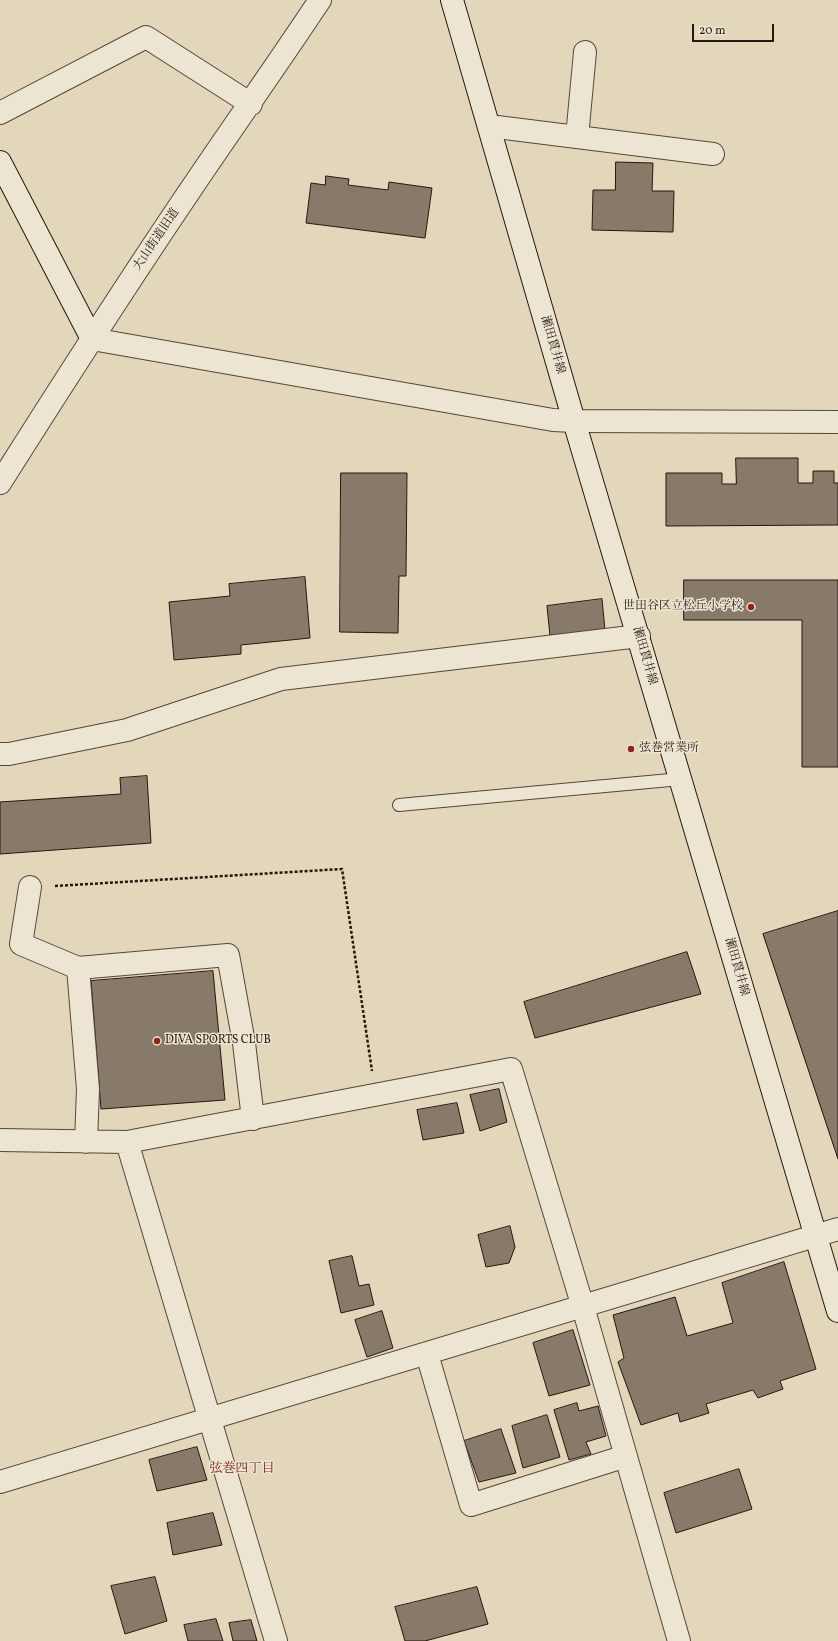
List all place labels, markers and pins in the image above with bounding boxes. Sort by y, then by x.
place label: 世田谷区立松丘小学校 [623,600,743,614]
marker: 世田谷区立松丘小学校 [746,602,756,612]
place label: 弦巻営業所 [639,742,699,756]
marker: 弦巻営業所 [626,744,636,754]
place label: DIVA SPORTS CLUB [165,1034,271,1048]
marker: DIVA SPORTS CLUB [152,1036,162,1046]

